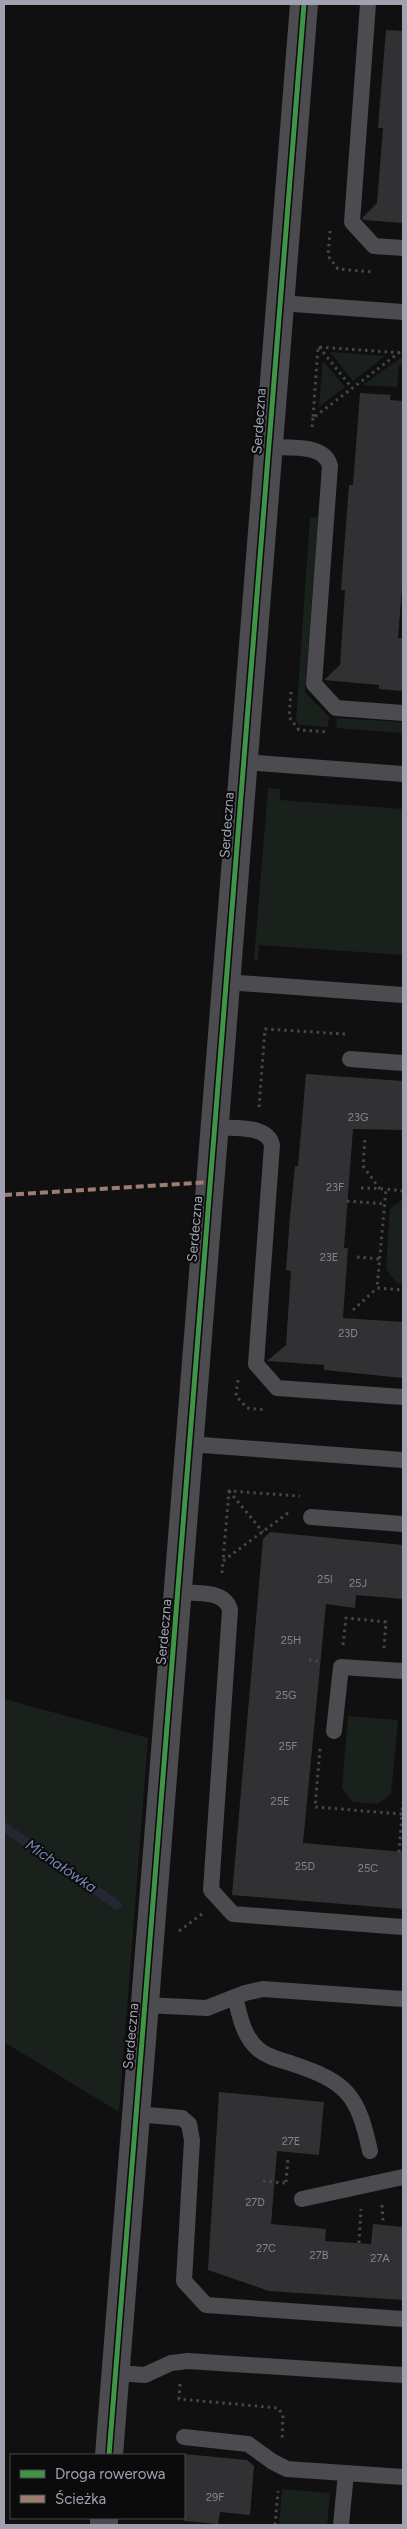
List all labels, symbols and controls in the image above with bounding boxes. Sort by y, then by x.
street label: Serdeczna [248,387,270,455]
street label: Serdeczna [216,791,238,859]
house number: 23G [348,1111,368,1124]
house number: 23F [326,1181,344,1194]
street label: Serdeczna [184,1195,206,1263]
house number: 23E [320,1251,338,1264]
house number: 23D [338,1327,358,1340]
house number: 25I [317,1573,333,1586]
house number: 25J [349,1577,367,1590]
street label: Serdeczna [153,1598,175,1666]
house number: 25H [281,1634,301,1647]
house number: 25G [276,1689,296,1702]
house number: 25F [279,1740,297,1753]
house number: 25E [271,1795,290,1808]
water label: Michałówka [22,1836,100,1896]
house number: 25D [295,1860,315,1873]
house number: 25C [358,1862,378,1875]
street label: Serdeczna [120,2002,142,2070]
house number: 27E [282,2135,300,2148]
house number: 27D [245,2196,265,2209]
house number: 27C [256,2242,276,2255]
house number: 27B [310,2249,329,2262]
house number: 27A [370,2252,390,2265]
legend [10,2454,185,2519]
text: Droga rowerowa [55,2465,165,2483]
text: Ścieżka [55,2490,106,2508]
house number: 29F [206,2491,224,2504]

